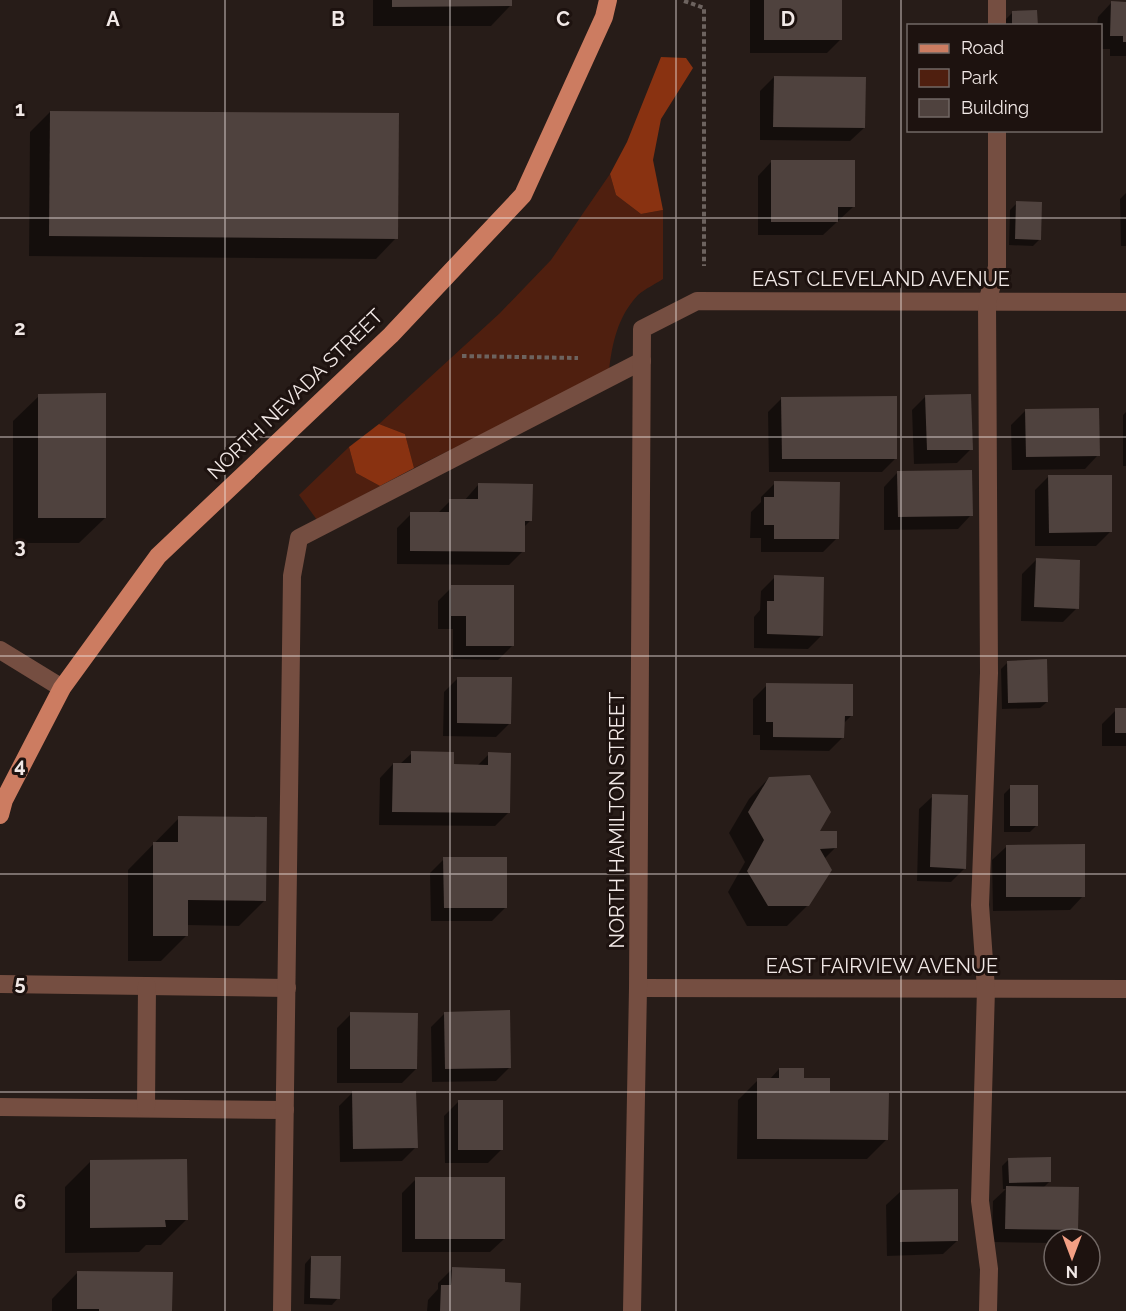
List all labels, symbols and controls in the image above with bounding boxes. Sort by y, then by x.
text: A [106,7,120,31]
text: B [331,7,345,31]
text: C [556,7,570,31]
text: D [781,7,795,31]
legend [907,24,1102,132]
text: Road [961,37,1004,58]
text: Park [961,67,998,88]
text: 1 [15,97,25,121]
text: Building [961,97,1029,118]
street label: EAST CLEVELAND AVENUE [752,267,1010,291]
street label: NORTH NEVADA STREET [202,304,388,484]
text: 2 [14,316,26,340]
text: 3 [14,534,26,558]
street label: NORTH HAMILTON STREET [605,692,629,948]
text: 4 [14,753,26,777]
street label: EAST FAIRVIEW AVENUE [766,954,998,978]
text: 5 [14,971,26,995]
text: 6 [14,1190,26,1214]
north arrow [1042,1227,1102,1287]
text: N [1066,1262,1078,1281]

